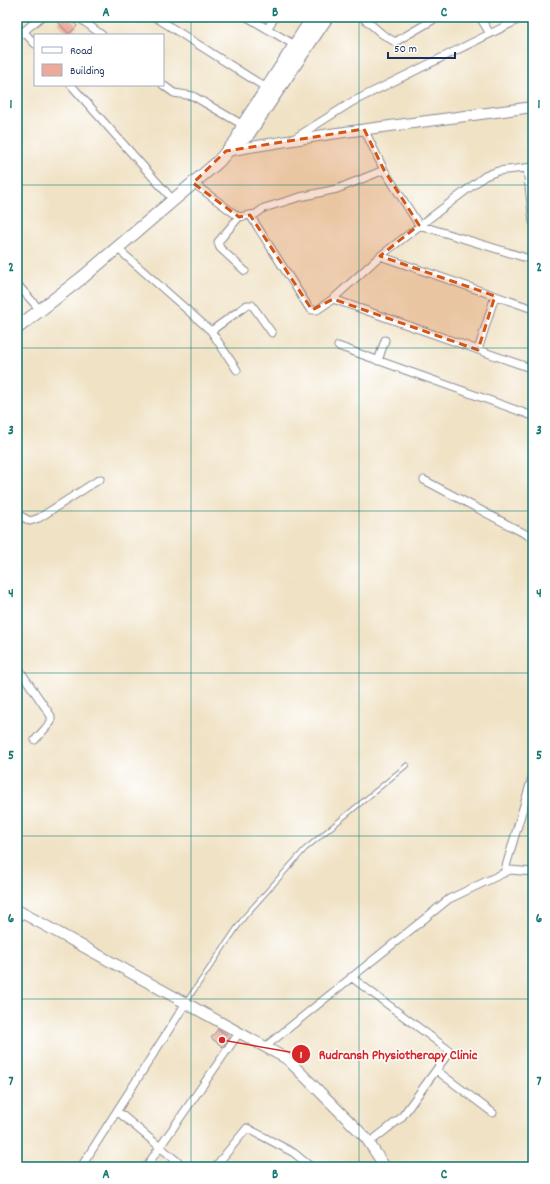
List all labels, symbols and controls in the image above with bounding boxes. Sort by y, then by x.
text: A [102,4,110,23]
text: B [272,4,278,23]
text: C [441,4,448,23]
legend [34,34,164,86]
scale bar [388,34,455,60]
text: 50 m [394,41,417,58]
text: Road [70,43,92,60]
text: Building [70,63,105,80]
text: 1 [10,96,13,115]
text: 1 [538,96,541,115]
text: 2 [8,259,14,278]
text: 2 [536,259,542,278]
text: 3 [8,422,14,441]
text: 3 [536,422,542,441]
text: 4 [8,585,14,604]
text: 4 [536,585,542,604]
text: 5 [8,747,14,766]
text: 5 [536,747,542,766]
text: 6 [8,910,15,929]
text: 6 [536,910,543,929]
callout: Rudransh Physiotherapy Clinic [291,1041,486,1067]
text: Rudransh Physiotherapy Clinic [319,1046,478,1066]
text: 1 [300,1047,303,1064]
text: 7 [9,1073,14,1092]
text: 7 [537,1073,542,1092]
text: A [102,1166,110,1184]
text: B [272,1166,278,1184]
text: C [441,1166,448,1184]

